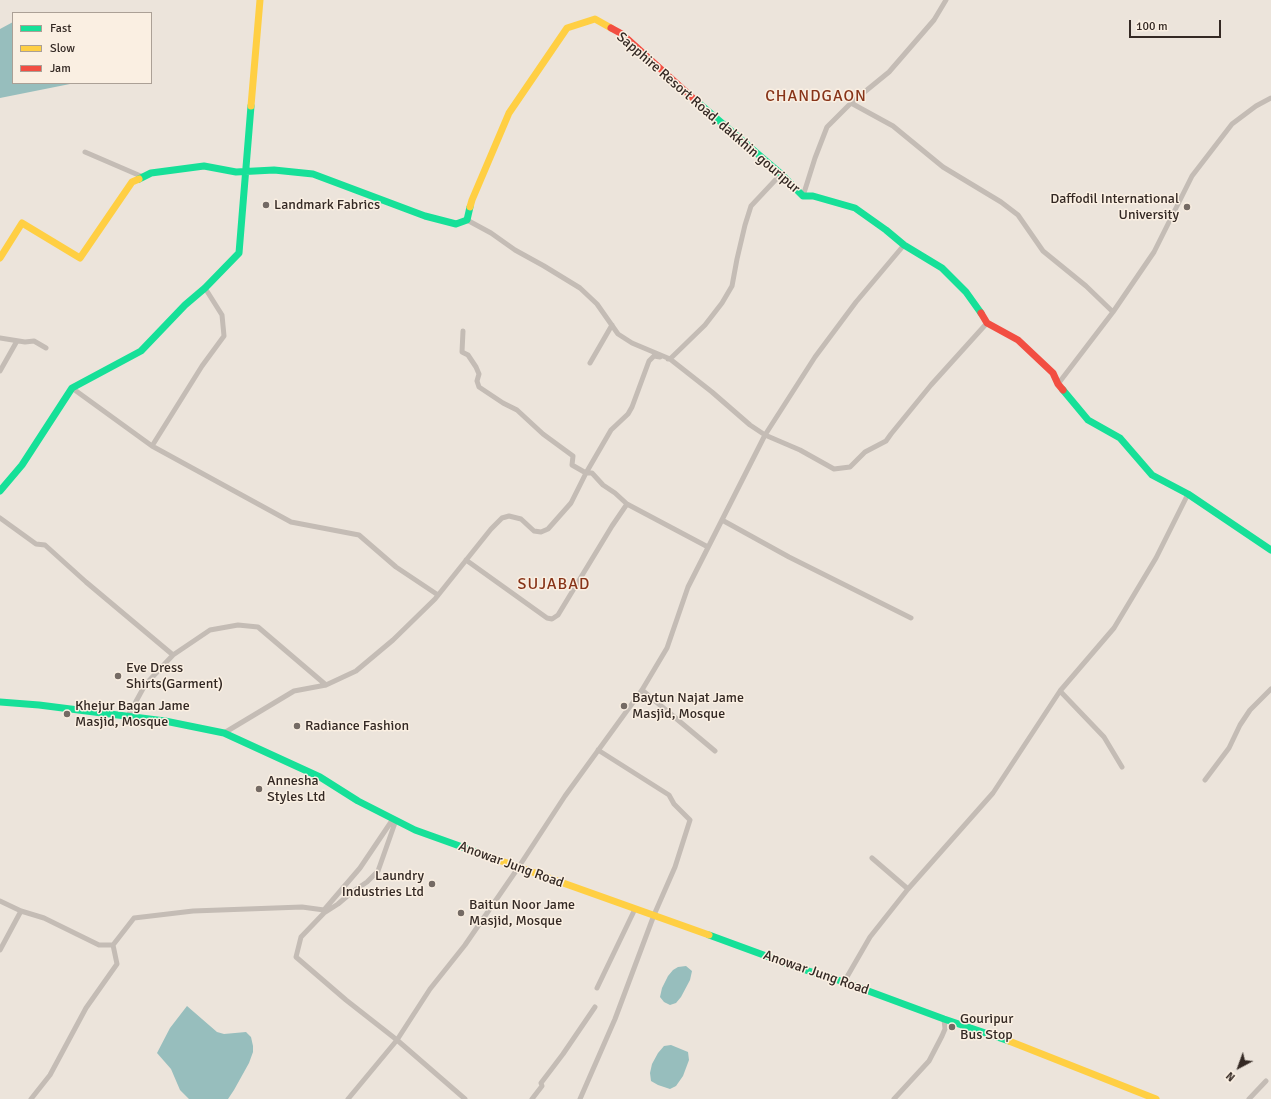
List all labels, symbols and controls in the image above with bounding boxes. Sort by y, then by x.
legend [12,12,152,84]
scale bar [1131,12,1223,38]
text: 100 m [1136,19,1168,34]
text: Fast [50,21,71,36]
street label: Sapphire Resort Road, dakkhin gouripur [613,29,803,197]
text: Slow [50,41,75,56]
text: Jam [50,61,71,76]
district label: CHANDGAON [765,87,867,107]
place label: Daffodil International University [1050,191,1179,224]
place label: Landmark Fabrics [274,197,380,213]
marker: Landmark Fabrics [261,200,271,210]
marker: Daffodil International University [1182,202,1192,212]
district label: SUJABAD [518,575,590,595]
place label: Eve Dress Shirts(Garment) [126,660,223,692]
marker: Eve Dress Shirts(Garment) [113,671,123,681]
place label: Baytun Najat Jame Masjid, Mosque [632,690,744,722]
place label: Khejur Bagan Jame Masjid, Mosque [75,698,190,730]
marker: Baytun Najat Jame Masjid, Mosque [619,701,629,711]
marker: Khejur Bagan Jame Masjid, Mosque [62,709,72,719]
place label: Radiance Fashion [305,718,409,734]
marker: Radiance Fashion [292,721,302,731]
place label: Annesha Styles Ltd [267,773,325,806]
marker: Annesha Styles Ltd [254,784,264,794]
street label: Anowar Jung Road [456,838,566,892]
place label: Laundry Industries Ltd [342,868,424,900]
marker: Laundry Industries Ltd [427,879,437,889]
place label: Baitun Noor Jame Masjid, Mosque [469,897,575,930]
marker: Baitun Noor Jame Masjid, Mosque [456,908,466,918]
street label: Anowar Jung Road [761,947,871,999]
place label: Gouripur Bus Stop [960,1011,1013,1044]
marker: Gouripur Bus Stop [947,1022,957,1032]
north arrow [1219,1047,1259,1087]
text: N [1224,1069,1238,1084]

